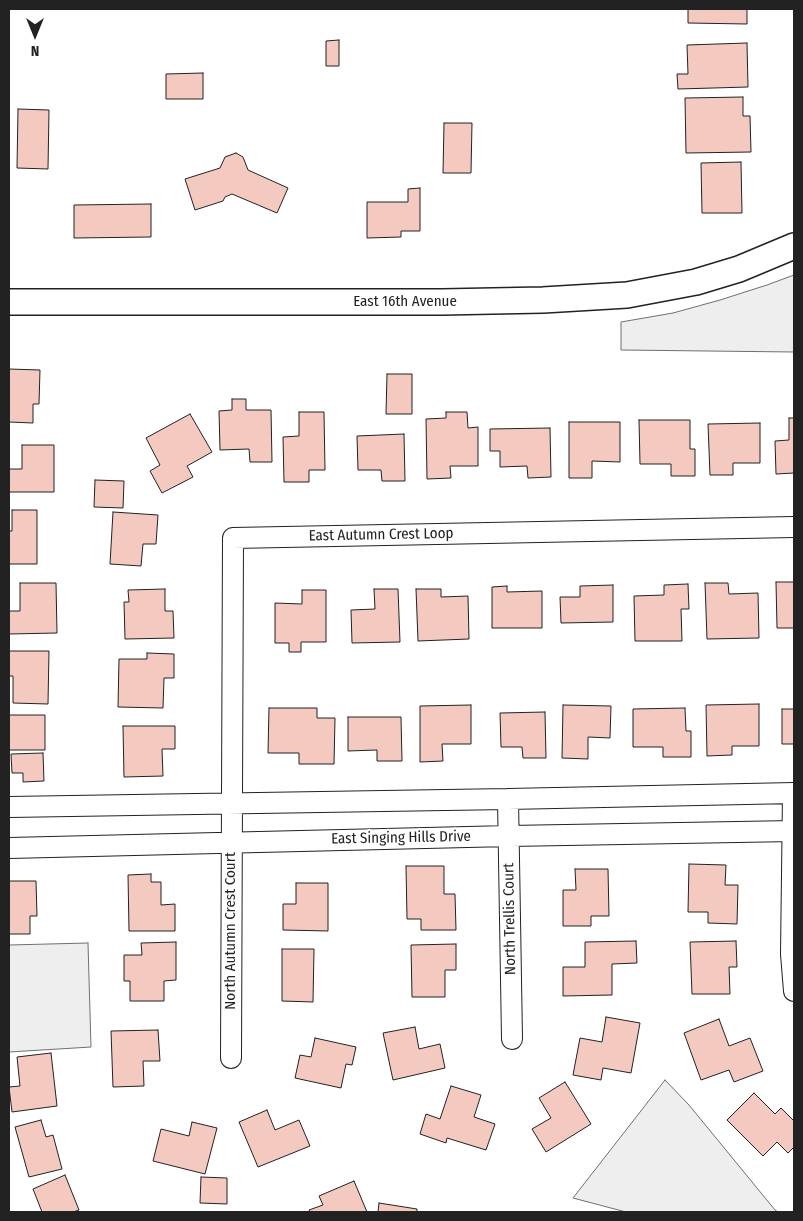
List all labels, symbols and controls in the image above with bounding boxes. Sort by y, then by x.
north arrow [10,10,60,60]
text: N [31,42,39,59]
street label: East 16th Avenue [353,293,457,311]
street label: East Autumn Crest Loop [308,525,454,545]
street label: East Singing Hills Drive [331,828,471,848]
street label: North Autumn Crest Court [222,852,240,1010]
street label: North Trellis Court [500,863,520,975]

